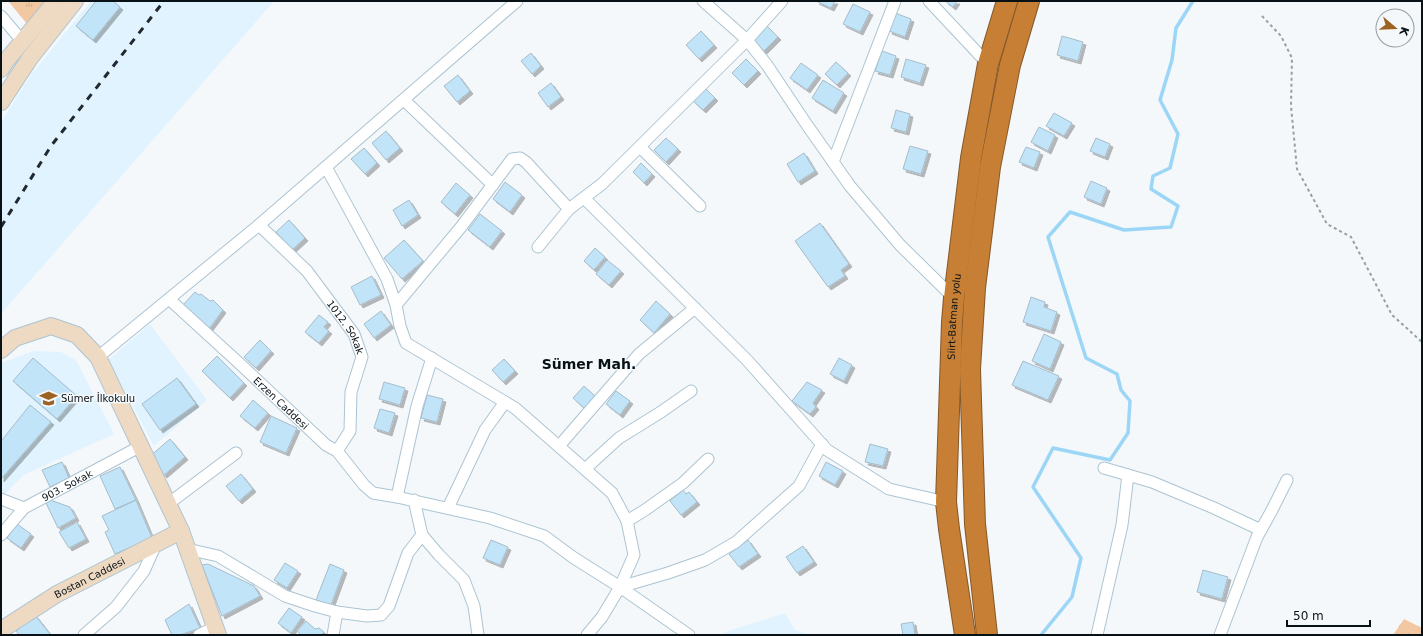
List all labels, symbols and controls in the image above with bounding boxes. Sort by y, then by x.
north arrow [1375,8,1415,48]
text: K [1396,25,1412,38]
street label: Siirt-Batman yolu [946,273,963,360]
street label: 1012. Sokak [325,298,366,356]
district label: Sümer Mah. [542,356,636,372]
street label: Erzen Caddesi [251,375,311,432]
school or university icon: Sümer İlkokulu [38,388,58,408]
place label: Sümer İlkokulu [61,392,135,404]
street label: 903. Sokak [40,468,94,504]
street label: Bostan Caddesi [53,555,127,600]
scale bar [1287,602,1370,628]
text: 50 m [1293,609,1324,623]

